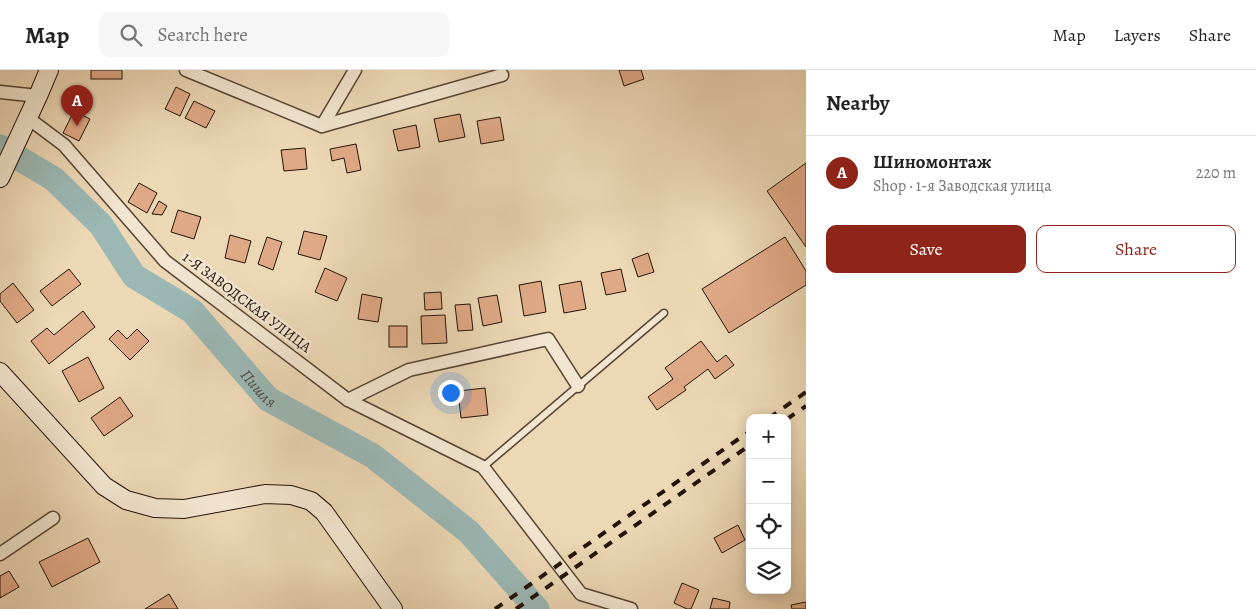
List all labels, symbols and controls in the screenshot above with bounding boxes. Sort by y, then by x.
search box [99,12,449,57]
text: Map [25,19,69,51]
icon: search [117,21,145,49]
text: Search here [157,22,248,48]
text: Map [1053,23,1086,47]
text: Layers [1114,23,1161,47]
text: Share [1189,23,1231,47]
pin: A [61,85,93,126]
text: Nearby [826,89,889,117]
text: Шиномонтаж [873,149,992,175]
text: A [837,162,847,184]
text: 220 m [1196,162,1236,184]
text: Shop · 1-я Заводская улица [873,175,1052,197]
button: Save [826,225,1026,273]
button: Share [1036,225,1236,273]
street label: 1-Я ЗАВОДСКАЯ УЛИЦА [179,247,316,357]
water label: Пишля [235,365,280,413]
your location [438,380,464,406]
map controls [746,414,791,594]
button: + [746,414,791,459]
button: − [746,459,791,504]
button: locate [746,504,791,549]
button: layers [746,549,791,594]

